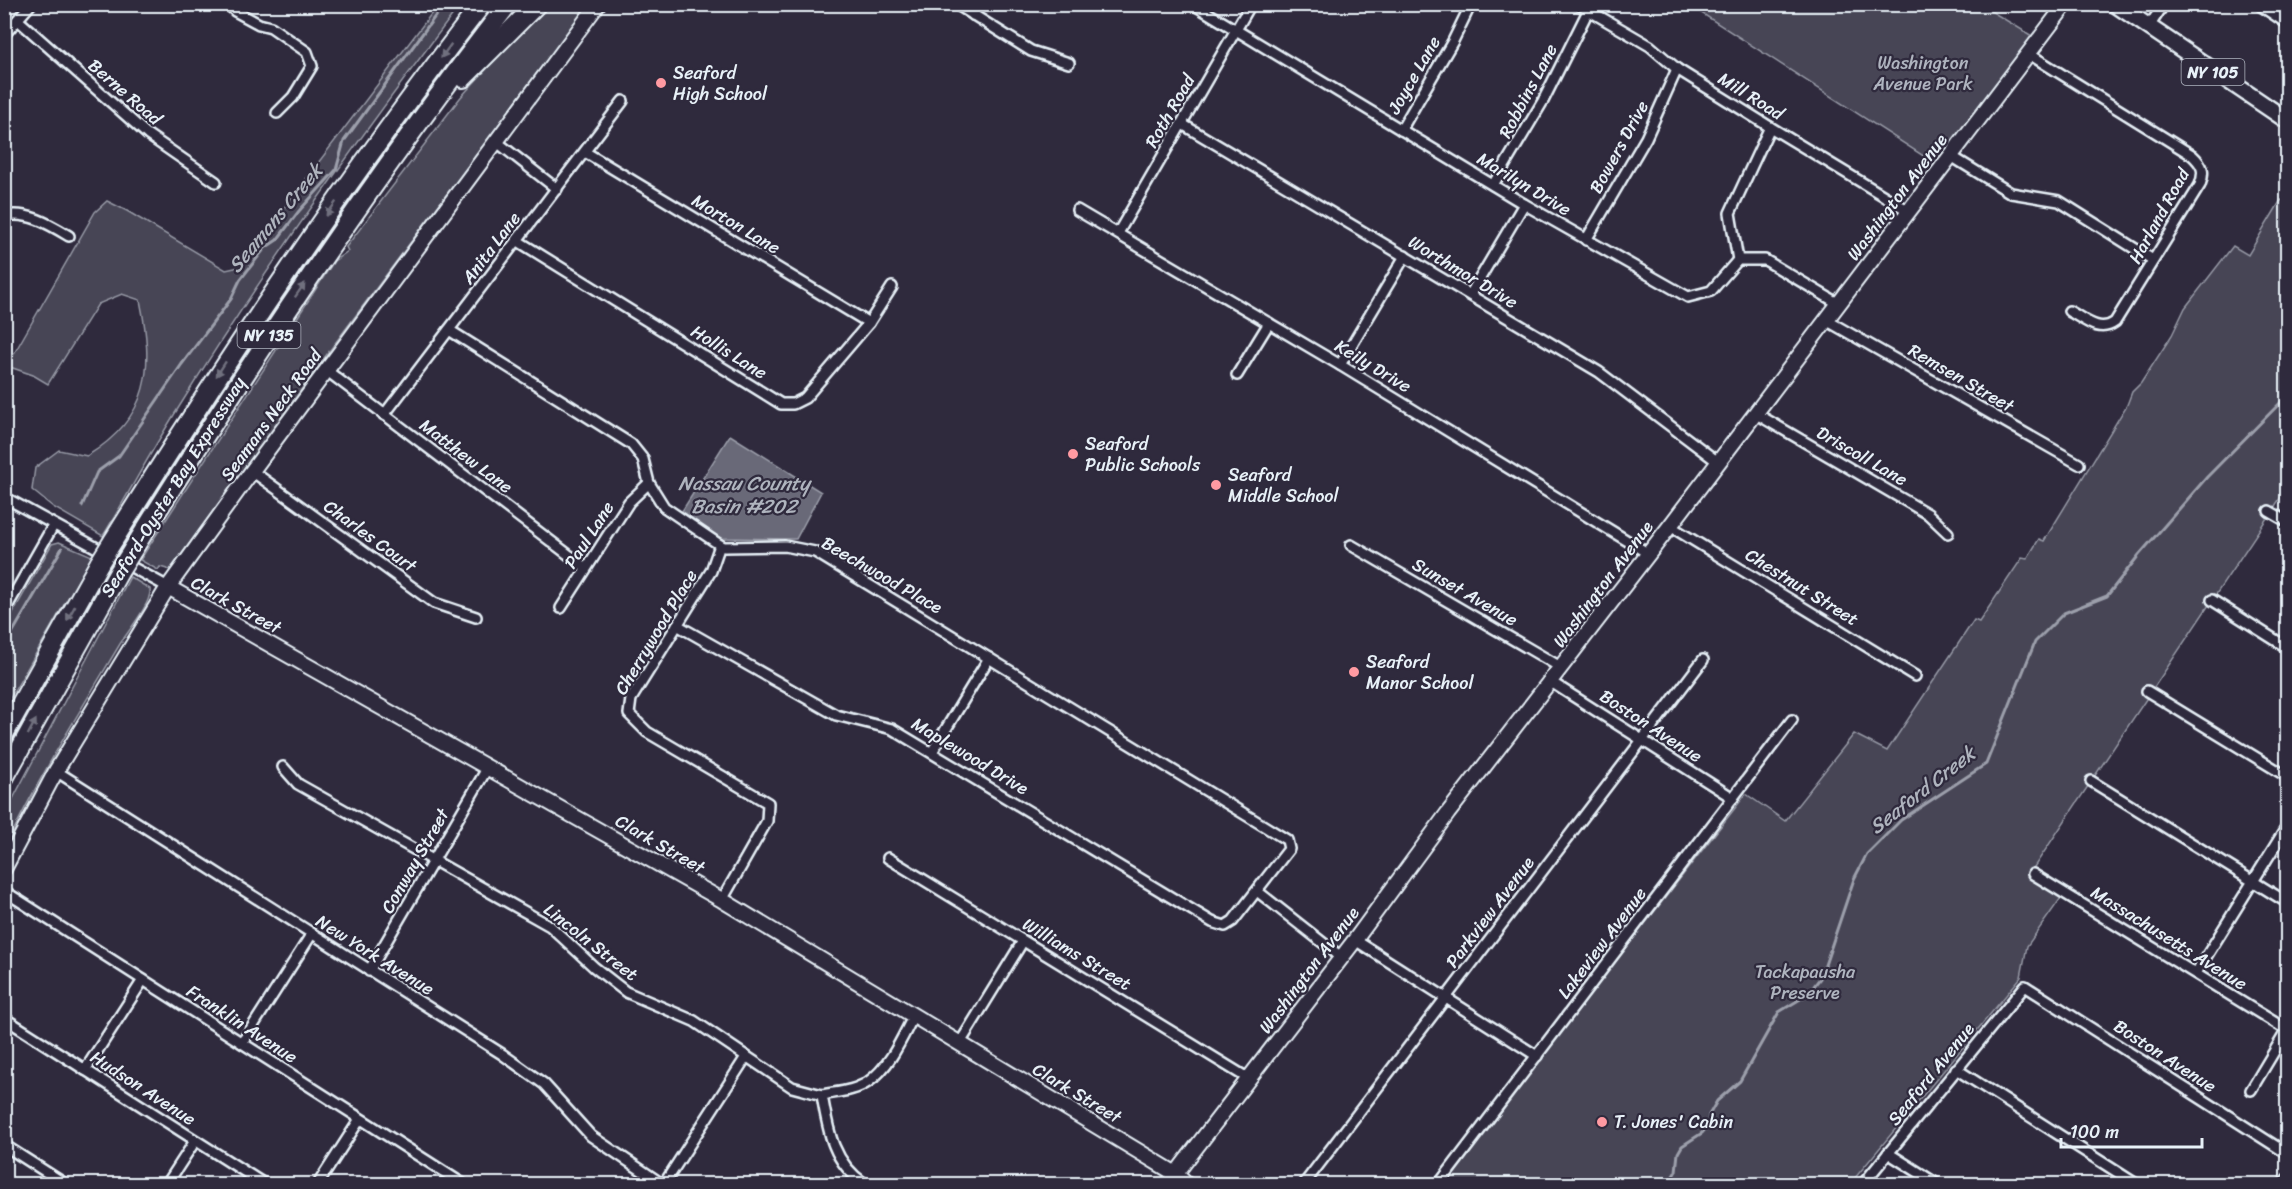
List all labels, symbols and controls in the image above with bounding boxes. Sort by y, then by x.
street label: Joyce Lane [1378,30,1449,121]
street label: Robbins Lane [1490,38,1566,144]
one-way arrow [440,43,452,58]
park label: Washington Avenue Park [1872,47,1973,100]
street label: Berne Road [81,50,171,135]
place label: Seaford High School [673,57,768,110]
road number: NY 105 [2182,59,2244,85]
street label: Mill Road [1711,63,1792,130]
street label: Roth Road [1136,67,1205,154]
marker: Seaford High School [654,76,668,90]
street label: Bowers Drive [1580,94,1658,200]
street label: Washington Avenue [1838,126,1956,268]
street label: Marilyn Drive [1471,143,1577,225]
water label: Seamans Creek [219,154,333,281]
street label: Harland Road [2119,161,2199,270]
street label: Morton Lane [685,185,787,263]
one-way arrow [325,200,337,216]
street label: Anita Lane [452,205,529,292]
street label: Worthmor Drive [1402,226,1524,318]
one-way arrow [294,282,305,298]
street label: Hollis Lane [684,316,774,388]
road number: NY 135 [238,322,300,348]
street label: Keily Drive [1328,330,1418,402]
street label: Remsen Street [1902,335,2021,422]
street label: Seamans Neck Road [212,341,331,488]
one-way arrow [216,361,227,377]
street label: Seaford-Oyster Bay Expressway [92,369,255,604]
street label: Matthew Lane [412,410,520,502]
street label: Driscoll Lane [1810,417,1914,495]
place label: Seaford Public Schools [1085,428,1201,481]
marker: Seaford Public Schools [1066,447,1080,461]
place label: Seaford Middle School [1228,459,1339,512]
water label: Nassau County Basin #202 [678,466,812,524]
marker: Seaford Middle School [1209,478,1223,492]
street label: Charles Court [317,491,424,581]
street label: Paul Lane [555,495,623,575]
street label: Washington Avenue [1544,513,1662,655]
street label: Beechwood Place [815,527,949,623]
street label: Chestnut Street [1739,539,1865,635]
street label: Sunset Avenue [1406,549,1524,635]
street label: Cherrywood Place [606,563,706,701]
street label: Clark Street [185,567,288,643]
one-way arrow [66,604,76,621]
place label: Seaford Manor School [1366,646,1474,699]
marker: Seaford Manor School [1347,665,1361,679]
street label: Boston Avenue [1593,681,1709,771]
street label: Maplewood Drive [905,708,1035,804]
one-way arrow [27,718,37,735]
water label: Seaford Creek [1861,736,1985,843]
street label: Conway Street [372,802,459,920]
street label: Clark Street [609,805,712,883]
street label: Parkview Avenue [1437,849,1543,975]
street label: Massachusetts Avenue [2084,877,2254,999]
street label: Lakeview Avenue [1549,880,1655,1006]
street label: Lincoln Street [536,894,646,990]
street label: Washington Avenue [1250,899,1368,1041]
street label: New York Avenue [309,906,441,1004]
street label: Williams Street [1016,909,1138,999]
park label: Tackapausha Preserve [1755,956,1856,1009]
street label: Franklin Avenue [180,976,304,1072]
street label: Boston Avenue [2107,1011,2223,1101]
street label: Seaford Avenue [1879,1015,1983,1133]
street label: Hudson Avenue [83,1042,203,1134]
street label: Clark Street [1026,1054,1128,1133]
place label: T. Jones' Cabin [1614,1106,1733,1138]
scale bar [2061,1111,2202,1149]
marker: T. Jones' Cabin [1595,1115,1609,1129]
text: 100 m [2070,1116,2119,1148]

